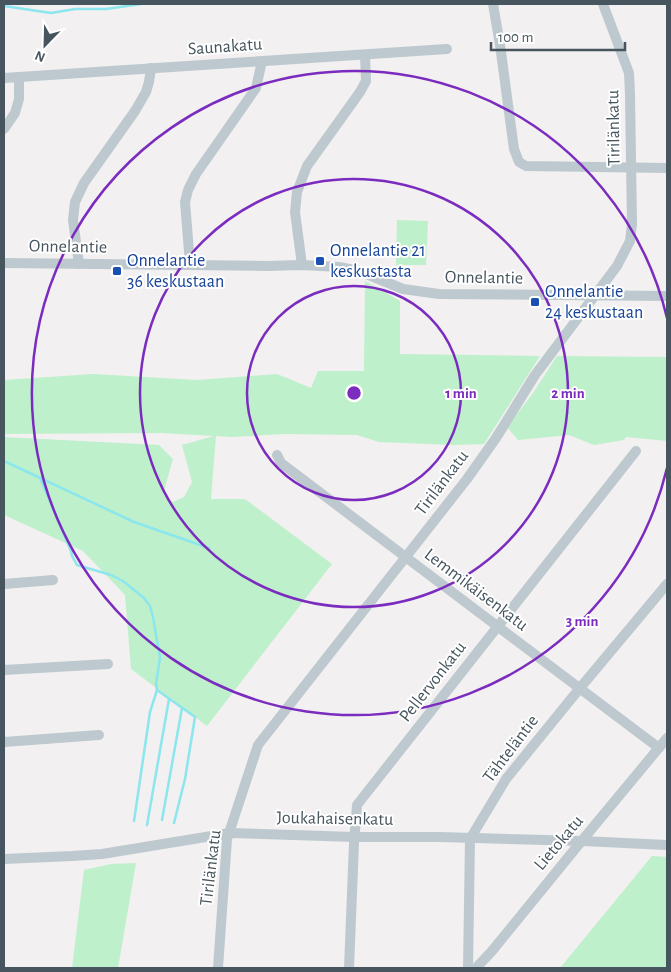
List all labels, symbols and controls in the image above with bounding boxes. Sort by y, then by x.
north arrow [20,20,70,70]
scale bar [491,20,625,52]
text: 100 m [498,30,533,45]
street label: Saunakatu [187,35,263,59]
text: N [33,48,48,64]
street label: Tirilänkatu [604,90,624,166]
street label: Onnelantie [29,237,107,257]
place label: Onnelantie 21 keskustasta [330,242,426,281]
place label: Onnelantie 36 keskustaan [127,252,224,291]
marker: Onnelantie 21 keskustasta [314,255,326,267]
marker: Onnelantie 36 keskustaan [111,265,123,277]
street label: Onnelantie [445,268,523,288]
place label: Onnelantie 24 keskustaan [545,283,643,322]
marker: Onnelantie 24 keskustaan [529,296,541,308]
centre of rings [345,384,363,402]
text: 1 min [445,386,477,401]
text: 2 min [551,386,585,401]
street label: Tirilänkatu [412,447,472,519]
street label: Lemmikäisenkatu [421,545,531,635]
text: 3 min [566,614,598,629]
street label: Pellervonkatu [396,638,470,726]
street label: Tähteläntie [480,712,542,786]
street label: Joukahaisenkatu [276,809,394,829]
street label: Lietokatu [531,812,587,874]
street label: Tirilänkatu [197,829,225,907]

